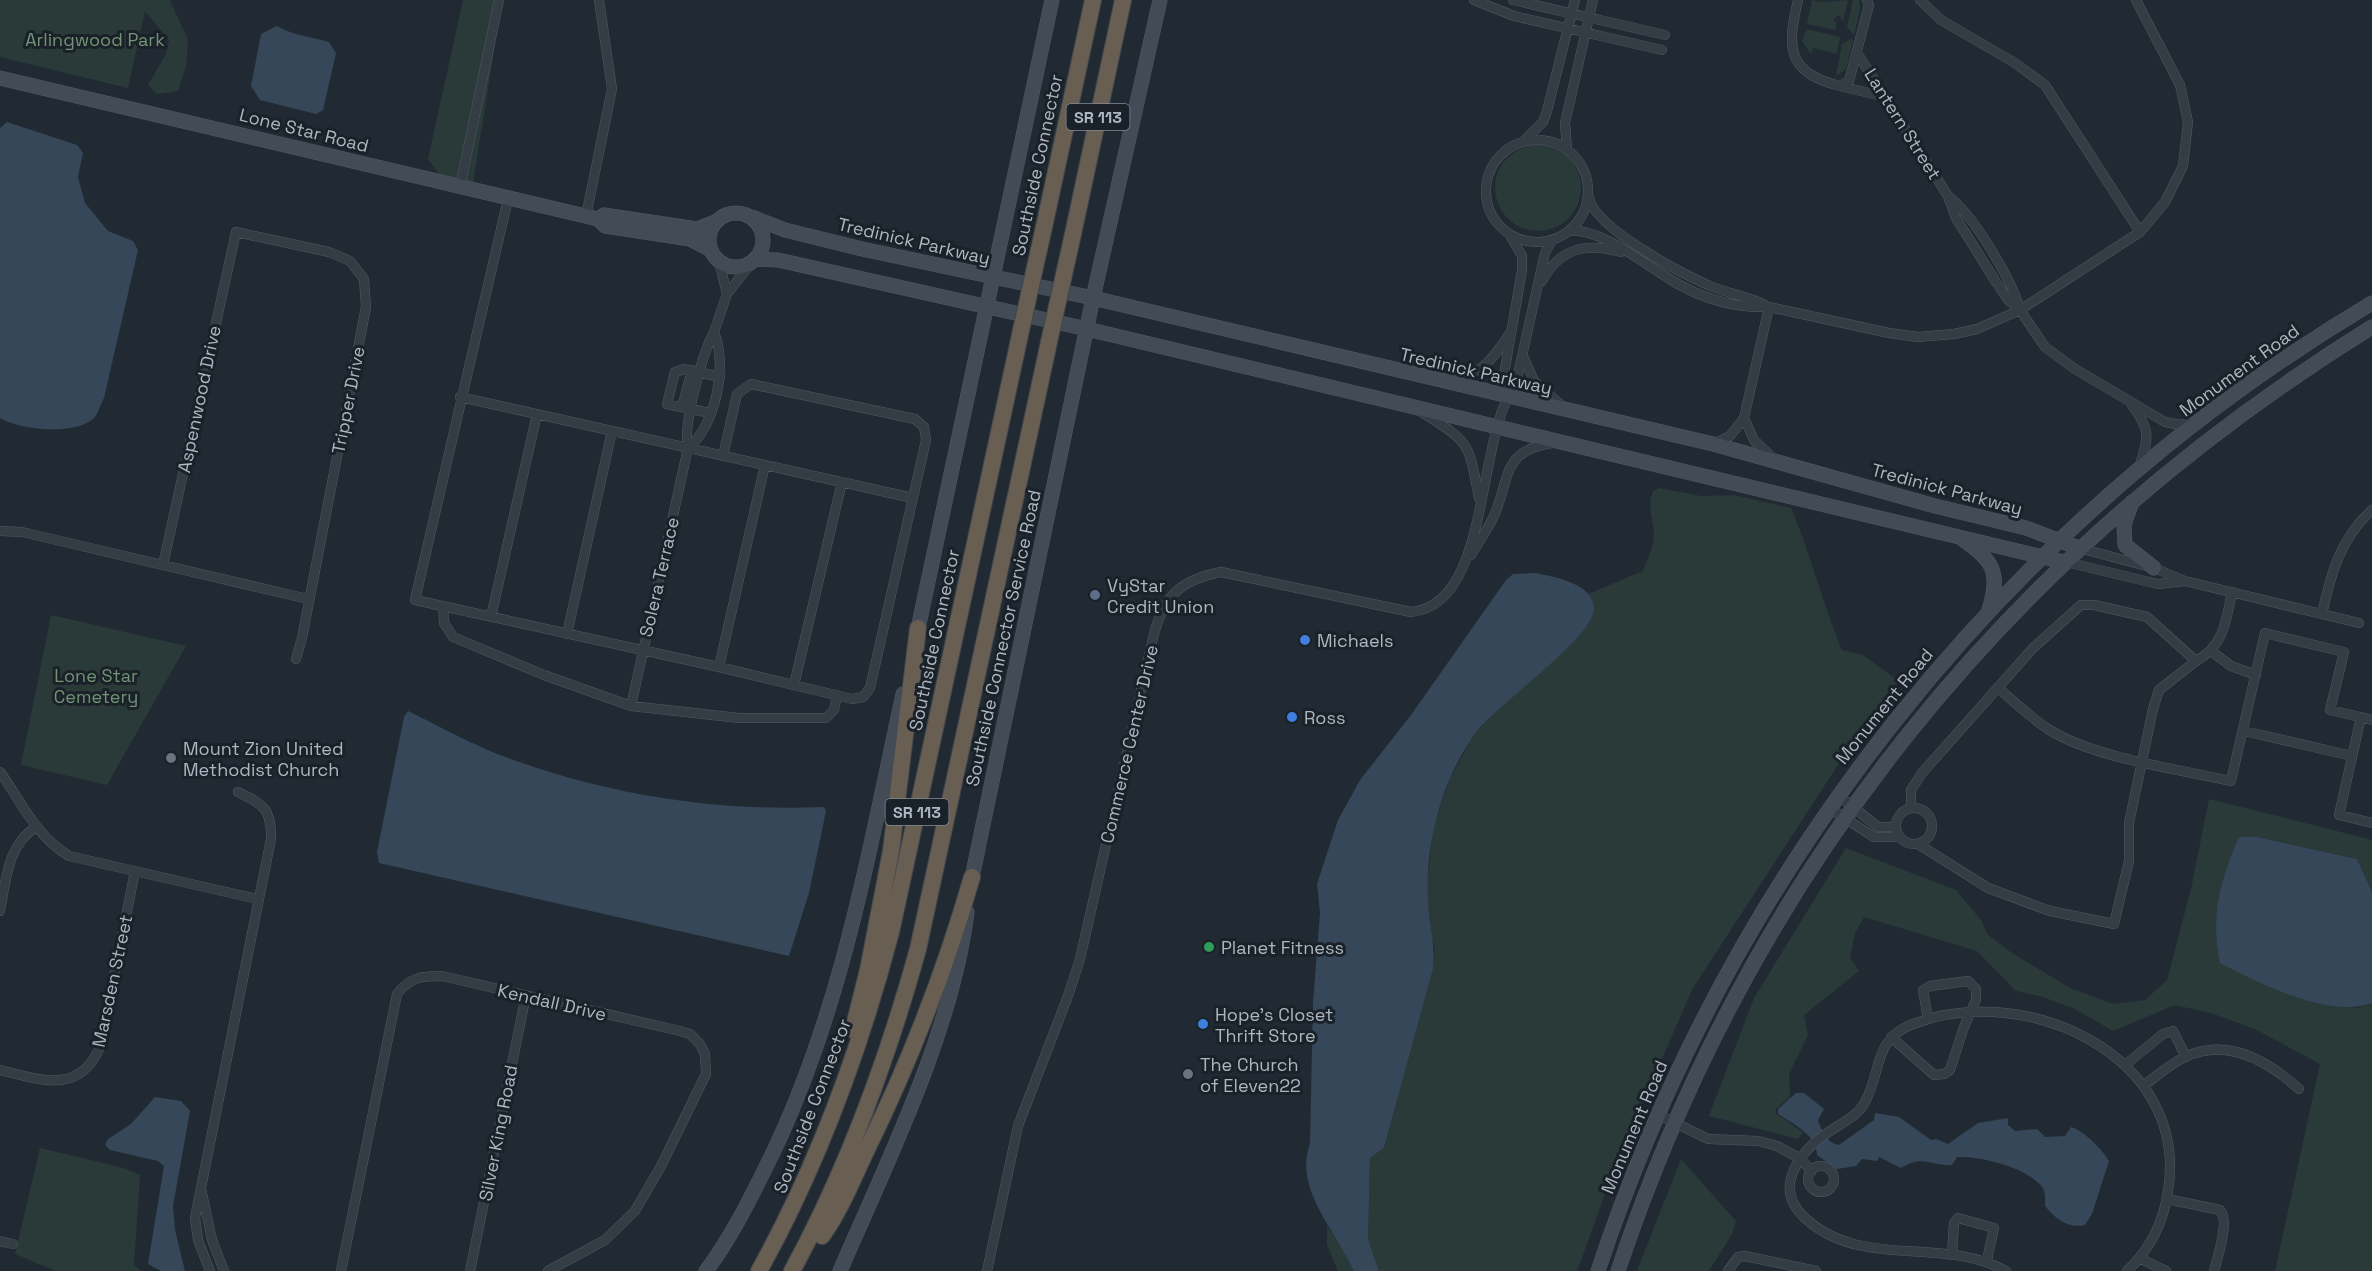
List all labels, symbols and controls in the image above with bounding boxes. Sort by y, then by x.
park label: Arlingwood Park [25,28,165,51]
street label: Lantern Street [1860,64,1946,184]
street label: Southside Connector [1007,72,1068,258]
street label: Lone Star Road [237,103,371,157]
road number: SR 113 [1066,104,1130,130]
street label: Tredinick Parkway [836,212,992,270]
street label: Monument Road [2175,319,2303,421]
street label: Aspenwood Drive [172,323,226,475]
street label: Tredinick Parkway [1398,342,1554,400]
street label: Tripper Drive [326,344,370,456]
street label: Tredinick Parkway [1869,458,2025,520]
street label: Southside Connector Service Road [960,488,1046,788]
street label: Solera Terrace [634,515,684,639]
street label: Southside Connector [904,547,965,733]
place label: VyStar Credit Union [1107,574,1214,618]
marker: VyStar Credit Union [1088,588,1102,602]
place label: Michaels [1317,629,1393,652]
marker: Michaels [1298,633,1312,647]
street label: Commerce Center Drive [1095,643,1163,845]
street label: Monument Road [1830,643,1938,769]
park label: Lone Star Cemetery [54,664,138,708]
place label: Ross [1304,706,1345,729]
marker: Ross [1285,710,1299,724]
place label: Mount Zion United Methodist Church [183,737,344,781]
marker: Mount Zion United Methodist Church [164,751,178,765]
road number: SR 113 [886,799,948,825]
street label: Marsden Street [87,913,137,1049]
place label: Planet Fitness [1221,936,1344,959]
marker: Planet Fitness [1202,940,1216,954]
street label: Kendall Drive [495,978,609,1026]
place label: Hope's Closet Thrift Store [1215,1003,1333,1047]
street label: Southside Connector [768,1015,856,1196]
marker: Hope's Closet Thrift Store [1196,1017,1210,1031]
place label: The Church of Eleven22 [1200,1053,1301,1097]
street label: Monument Road [1596,1057,1672,1197]
street label: Silver King Road [474,1063,522,1203]
marker: The Church of Eleven22 [1181,1067,1195,1081]

